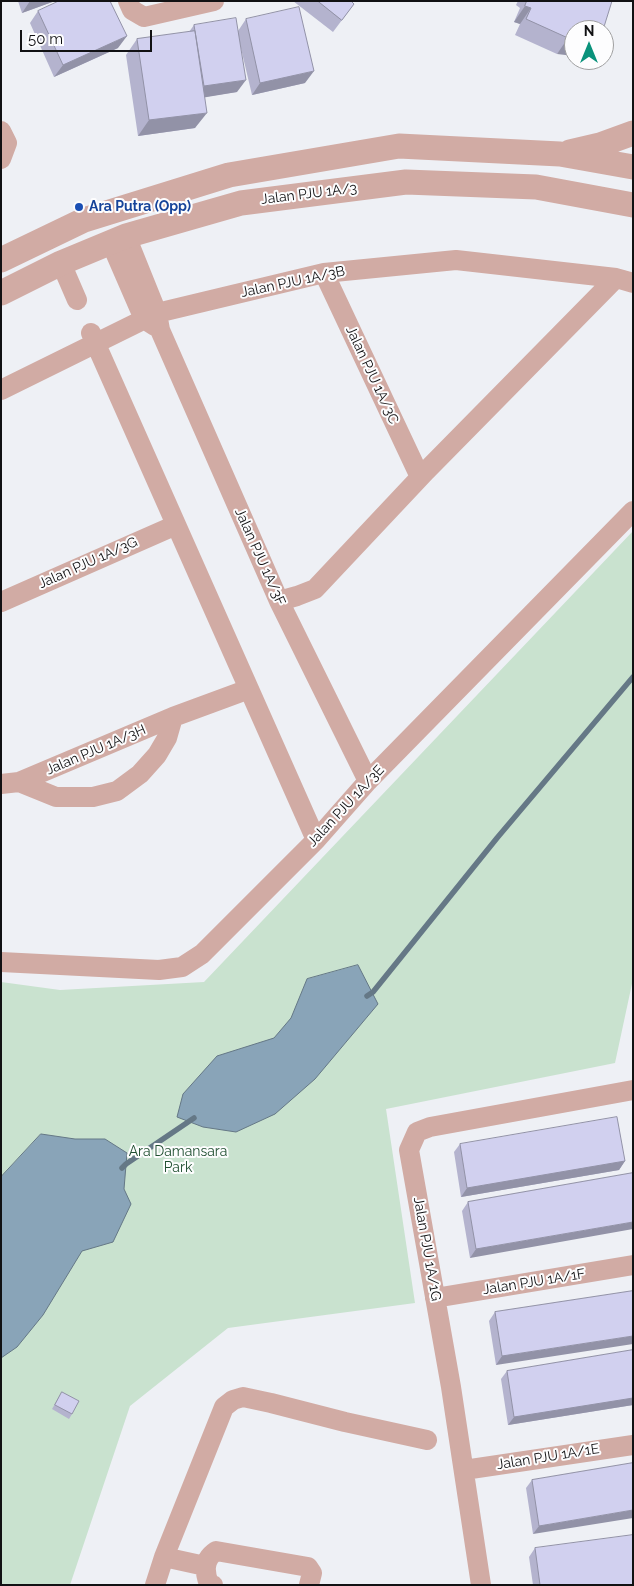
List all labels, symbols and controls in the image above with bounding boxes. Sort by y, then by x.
scale bar [22,20,155,52]
north arrow [564,20,614,70]
text: N [584,23,594,39]
text: 50 m [28,30,63,48]
street label: Jalan PJU 1A/3 [260,180,358,208]
place label: Ara Putra (Opp) [89,199,191,215]
marker: Ara Putra (Opp) [73,201,85,213]
street label: Jalan PJU 1A/3B [239,263,347,301]
street label: Jalan PJU 1A/3C [342,323,402,427]
street label: Jalan PJU 1A/3F [231,506,289,608]
street label: Jalan PJU 1A/3G [36,534,140,592]
street label: Jalan PJU 1A/3H [44,721,148,779]
street label: Jalan PJU 1A/3E [304,762,388,850]
park label: Ara Damansara Park [129,1144,227,1176]
street label: Jalan PJU 1A/1G [410,1196,444,1302]
street label: Jalan PJU 1A/1F [482,1266,586,1298]
street label: Jalan PJU 1A/1E [495,1441,601,1473]

